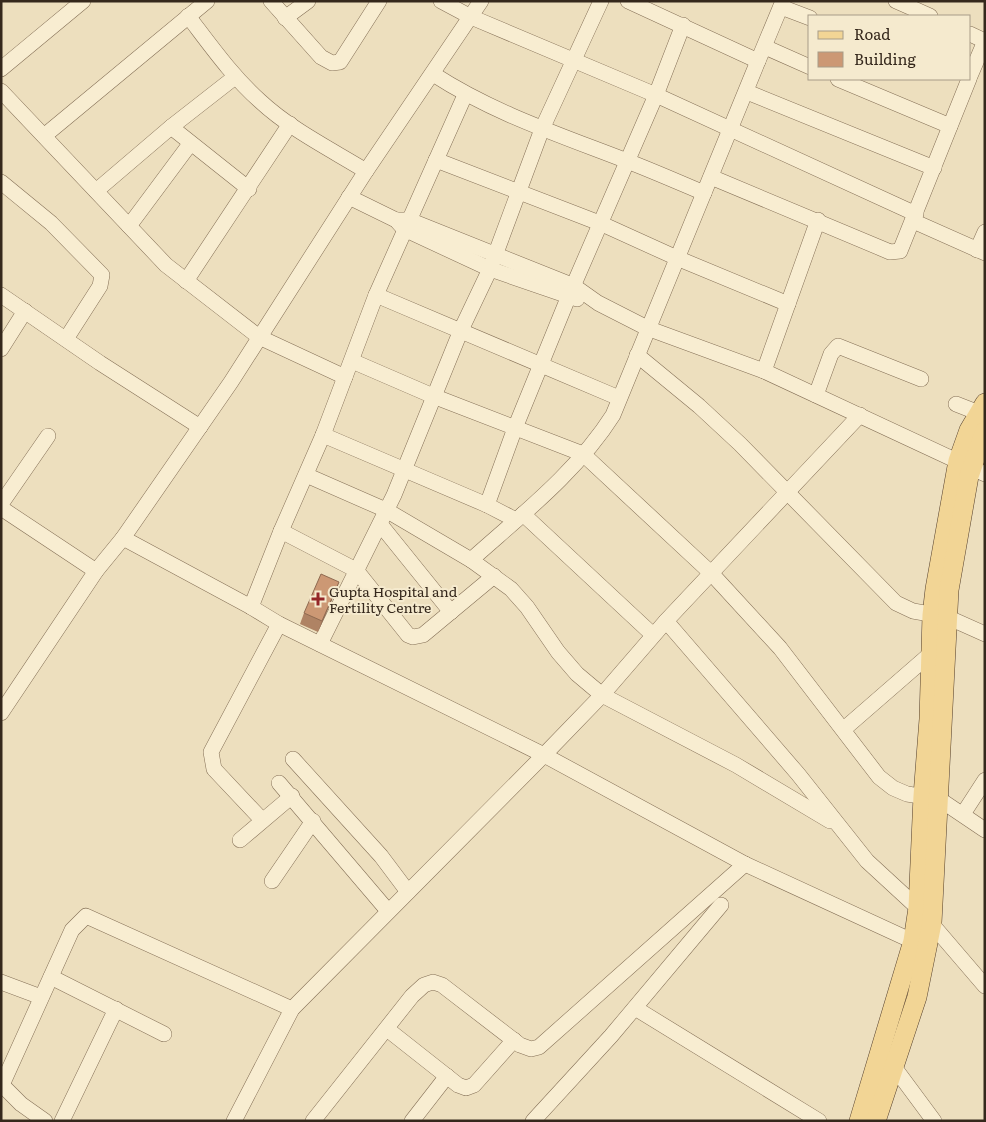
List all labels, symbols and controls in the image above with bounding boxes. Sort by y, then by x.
legend [808,15,971,80]
text: Road [854,22,890,45]
text: Building [854,47,916,70]
place label: Gupta Hospital and Fertility Centre [329,581,458,617]
marker: Gupta Hospital and Fertility Centre [311,592,325,606]

